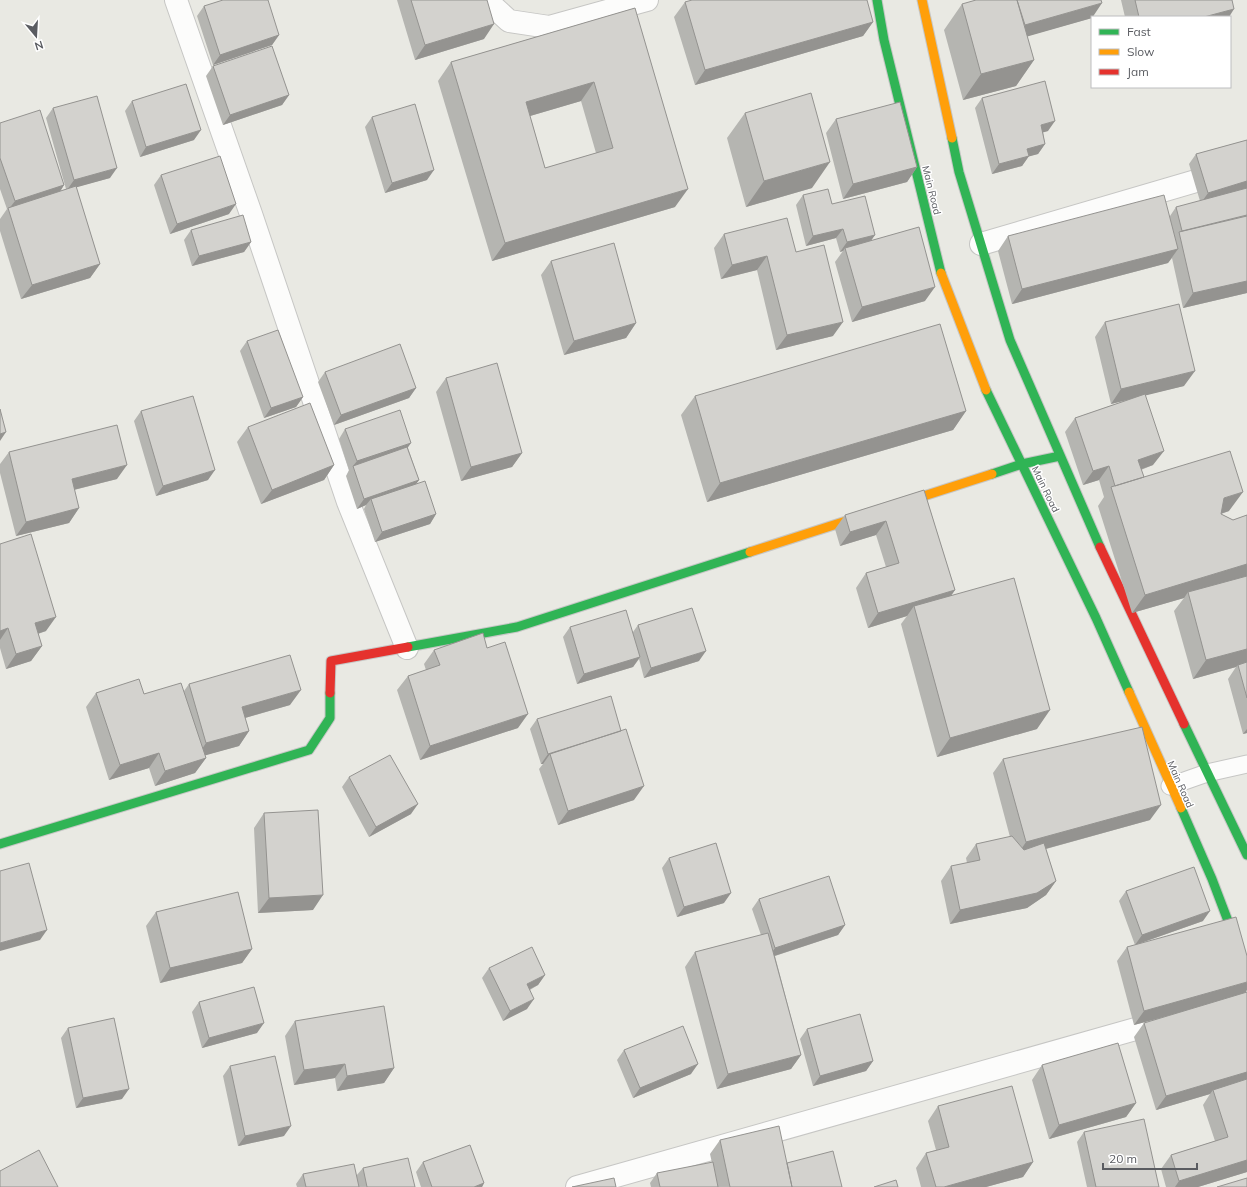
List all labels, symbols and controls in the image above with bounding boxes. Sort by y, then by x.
north arrow [16,16,56,56]
legend [1091,16,1231,88]
text: Fast [1127,24,1151,39]
text: N [33,38,45,53]
text: Slow [1127,44,1155,59]
text: Jam [1127,64,1149,79]
street label: Main Road [919,164,944,216]
street label: Main Road [1029,464,1062,515]
street label: Main Road [1164,759,1197,810]
scale bar [1103,1145,1197,1171]
text: 20 m [1109,1151,1137,1166]

